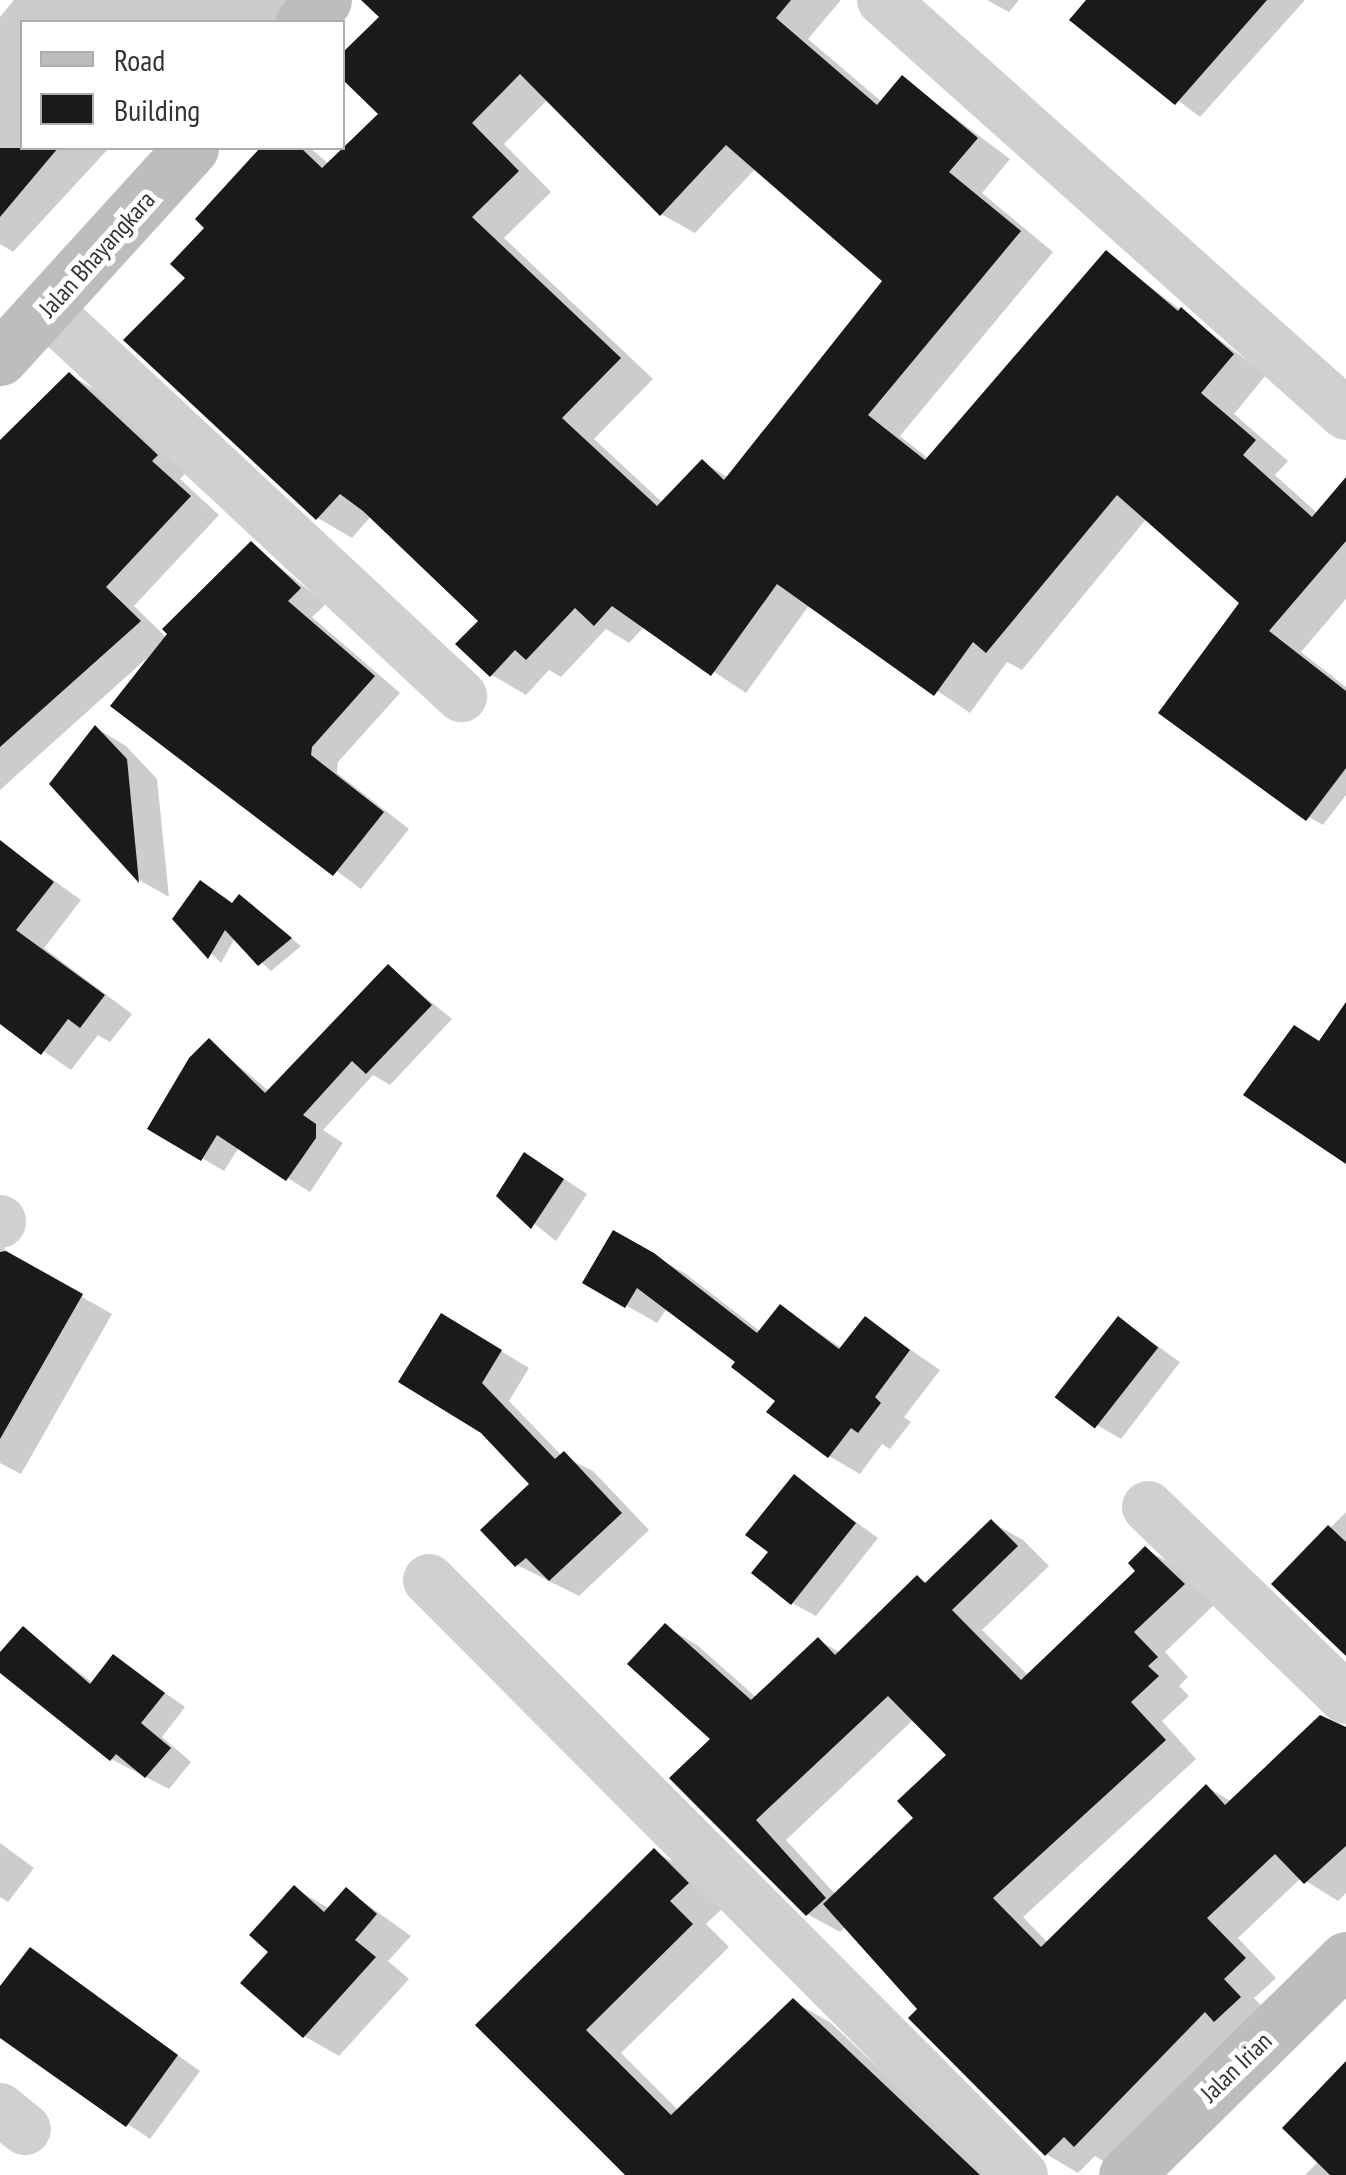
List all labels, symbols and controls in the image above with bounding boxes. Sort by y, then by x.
legend [20,20,345,150]
text: Road [114,40,165,79]
text: Building [114,90,200,129]
street label: Jalan Bhayangkara [33,185,161,323]
street label: Jalan Irian [1194,2026,1278,2108]

